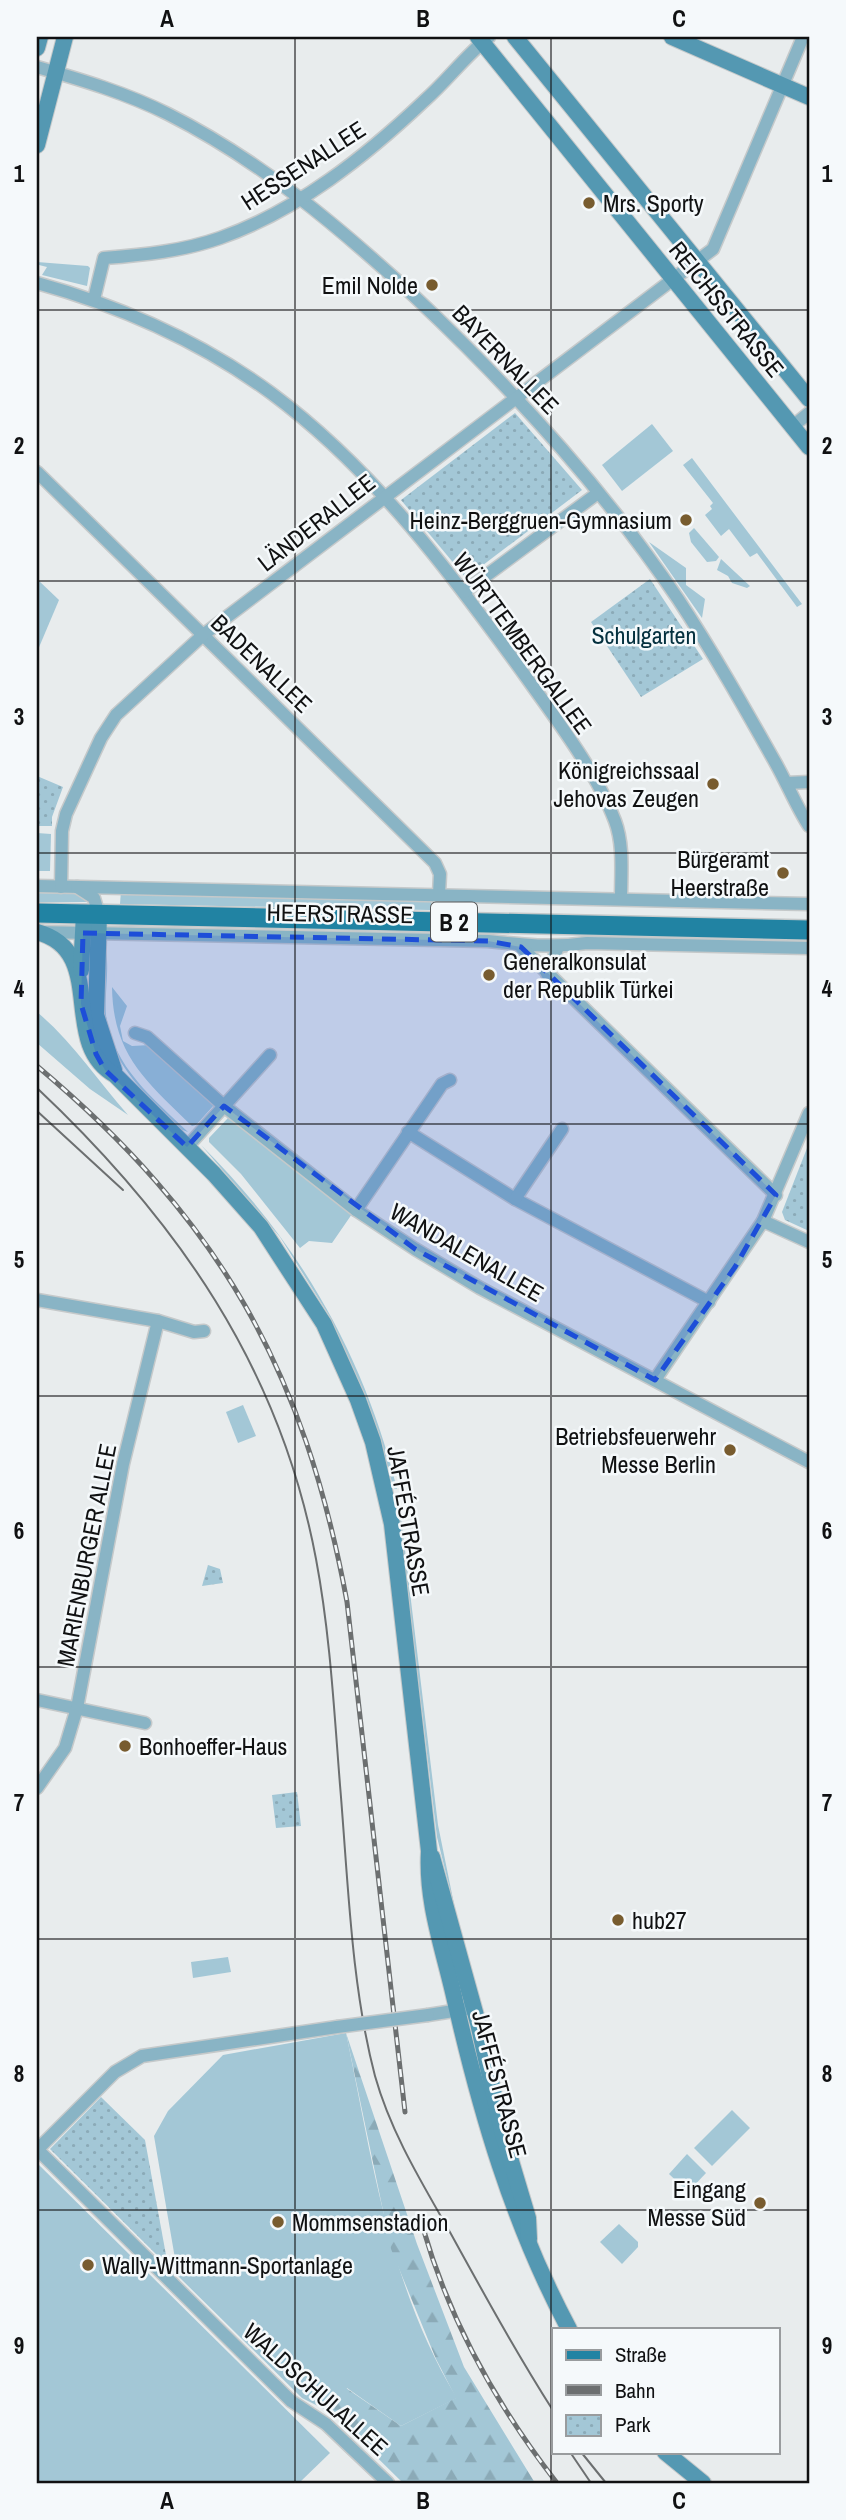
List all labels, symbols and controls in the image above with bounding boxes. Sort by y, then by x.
text: A [160,3,174,34]
text: B [416,3,430,34]
text: C [672,3,686,34]
street label: HESSENALLEE [235,113,371,217]
text: 1 [14,158,25,189]
text: 1 [822,158,833,189]
place label: Mrs. Sporty [603,187,704,219]
marker: Mrs. Sporty [581,195,597,211]
street label: REICHSSTRASSE [662,234,792,384]
place label: Emil Nolde [322,269,418,301]
marker: Emil Nolde [424,277,440,293]
street label: BAYERNALLEE [446,297,566,421]
text: 2 [14,430,24,461]
text: 2 [822,430,832,461]
street label: LÄNDERALLEE [251,466,381,578]
place label: Heinz-Berggruen-Gymnasium [410,504,672,536]
marker: Heinz-Berggruen-Gymnasium [678,512,694,528]
street label: WÜRTTEMBERGALLEE [446,546,600,740]
street label: BADENALLEE [204,607,320,719]
park label: Schulgarten [591,619,697,651]
text: 3 [14,701,24,732]
text: 3 [822,701,832,732]
place label: Königreichssaal Jehovas Zeugen [553,754,699,814]
marker: Königreichssaal Jehovas Zeugen [705,776,721,792]
place label: Bürgeramt Heerstraße [671,843,770,903]
marker: Bürgeramt Heerstraße [775,865,791,881]
street label: HEERSTRASSE [266,896,414,930]
road number: B 2 [431,903,477,942]
place label: Generalkonsulat der Republik Türkei [503,945,674,1005]
marker: Generalkonsulat der Republik Türkei [481,967,497,983]
text: 4 [14,973,25,1004]
text: 4 [822,973,833,1004]
street label: WANDALENALLEE [384,1195,550,1309]
text: 5 [14,1244,24,1275]
text: 5 [822,1244,832,1275]
place label: Betriebsfeuerwehr Messe Berlin [555,1420,716,1480]
street label: MARIENBURGER ALLEE [49,1441,123,1669]
marker: Betriebsfeuerwehr Messe Berlin [722,1442,738,1458]
street label: JAFFÉSTRASSE [380,1443,438,1599]
text: 6 [14,1515,24,1546]
text: 6 [822,1515,832,1546]
place label: Bonhoeffer-Haus [139,1730,287,1762]
marker: Bonhoeffer-Haus [117,1738,133,1754]
text: 7 [14,1787,24,1818]
text: 7 [822,1787,832,1818]
place label: hub27 [632,1904,687,1936]
marker: hub27 [610,1912,626,1928]
street label: JAFFÉSTRASSE [465,2006,535,2162]
text: 8 [14,2058,24,2089]
text: 8 [822,2058,832,2089]
place label: Eingang Messe Süd [648,2173,746,2233]
marker: Eingang Messe Süd [752,2195,768,2211]
place label: Mommsenstadion [292,2206,448,2238]
marker: Mommsenstadion [270,2214,286,2230]
place label: Wally-Wittmann-Sportanlage [102,2249,353,2281]
marker: Wally-Wittmann-Sportanlage [80,2257,96,2273]
street label: WALDSCHULALLEE [237,2316,395,2462]
legend [552,2328,780,2454]
text: 9 [14,2330,24,2361]
text: 9 [822,2330,832,2361]
text: Straße [615,2340,667,2369]
text: Bahn [615,2376,655,2405]
text: Park [615,2410,651,2439]
text: A [160,2485,174,2516]
text: B [416,2485,430,2516]
text: C [672,2485,686,2516]

